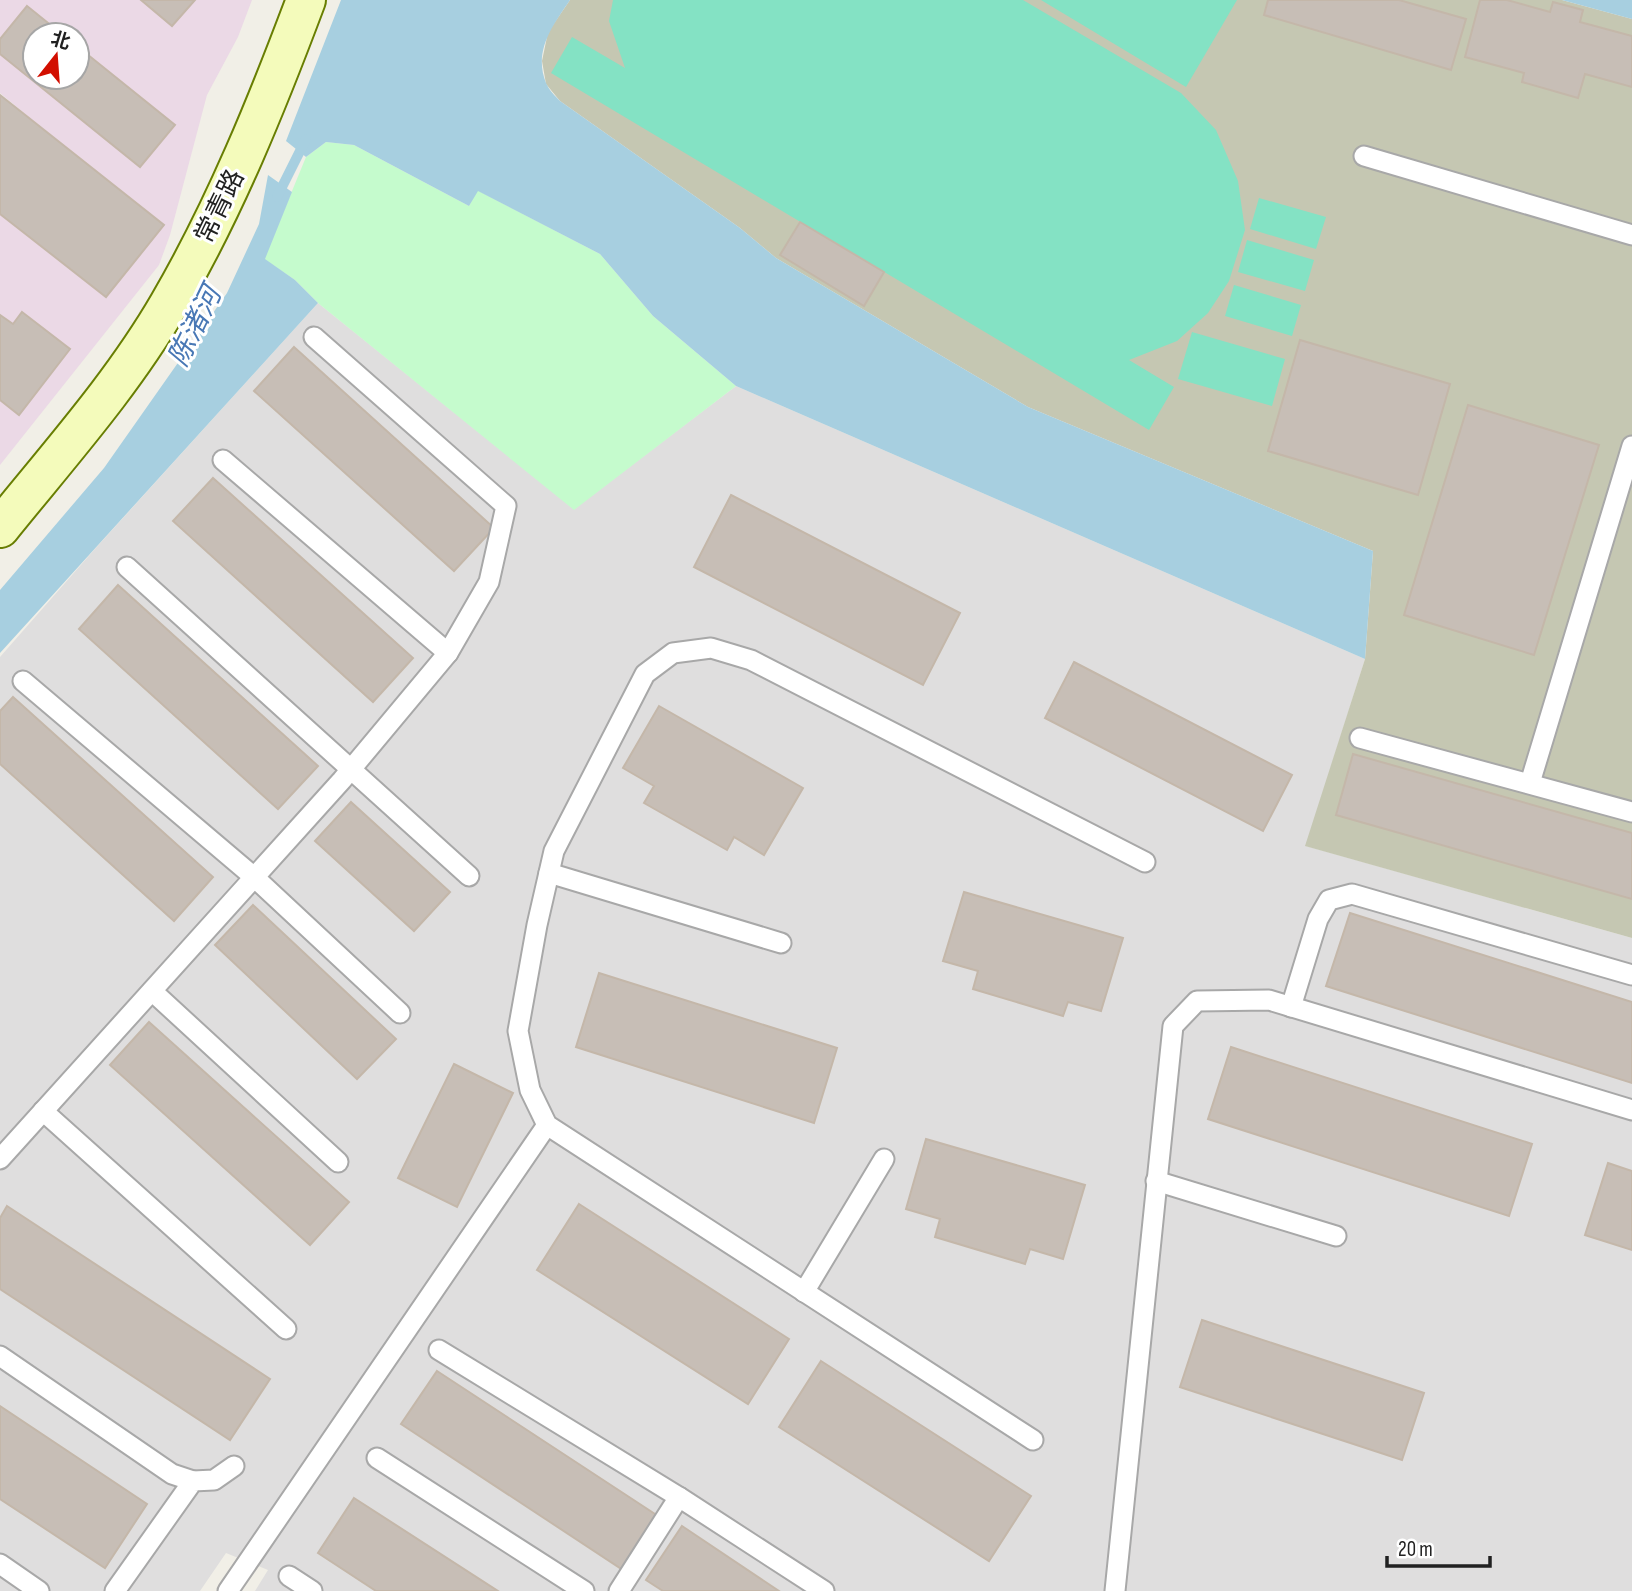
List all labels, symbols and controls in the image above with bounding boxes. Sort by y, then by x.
north arrow [21,21,91,91]
text: 北 [48,27,73,55]
street label: 常青路 [189,165,251,249]
water label: 陈渚河 [162,277,231,372]
scale bar [1387,1524,1490,1568]
text: 20 m [1398,1537,1433,1562]

